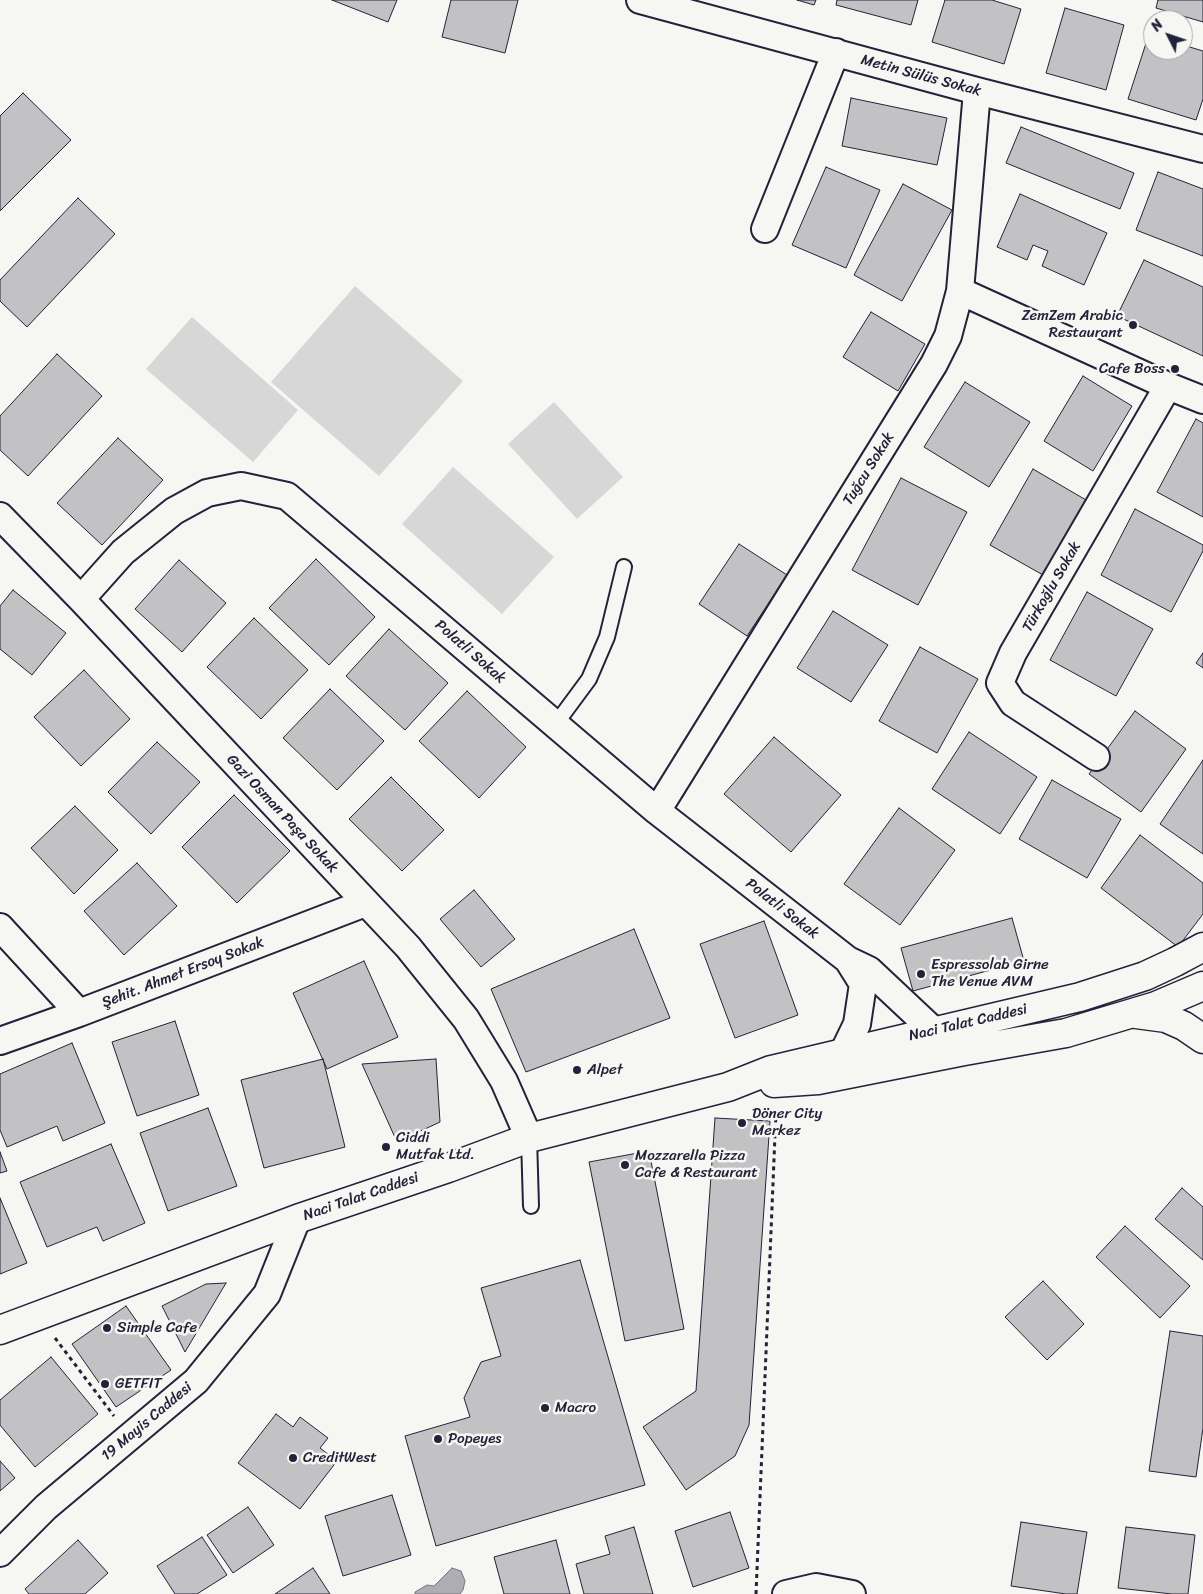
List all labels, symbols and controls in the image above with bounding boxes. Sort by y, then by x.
north arrow [1143,10,1193,60]
text: N [1144,14,1170,37]
street label: Metin Sülüs Sokak [859,51,983,101]
place label: ZemZem Arabic Restaurant [1021,307,1123,342]
marker: ZemZem Arabic Restaurant [1127,319,1139,331]
place label: Cafe Boss [1099,360,1165,378]
marker: Cafe Boss [1169,363,1181,375]
street label: Tuğcu Sokak [840,429,898,509]
street label: Türkoğlu Sokak [1019,539,1085,635]
street label: Polatli Sokak [431,616,509,688]
street label: Gazi Osman Paşa Sokak [222,751,342,877]
street label: Polatli Sokak [742,875,822,943]
street label: Şehit. Ahmet Ersoy Sokak [99,934,267,1012]
place label: Espressolab Girne The Venue AVM [931,956,1049,991]
marker: Espressolab Girne The Venue AVM [915,968,927,980]
street label: Naci Talat Caddesi [907,1001,1029,1045]
place label: Alpet [587,1061,623,1079]
marker: Alpet [571,1064,583,1076]
place label: Döner City Merkez [752,1105,822,1140]
marker: Döner City Merkez [736,1117,748,1129]
place label: Ciddi Mutfak Ltd. [396,1129,475,1164]
marker: Ciddi Mutfak Ltd. [380,1141,392,1153]
place label: Mozzarella Pizza Cafe & Restaurant [635,1147,758,1182]
marker: Mozzarella Pizza Cafe & Restaurant [619,1159,631,1171]
street label: Naci Talat Caddesi [301,1169,421,1225]
place label: Simple Cafe [117,1319,197,1337]
marker: Simple Cafe [101,1322,113,1334]
place label: GETFIT [115,1375,162,1393]
marker: GETFIT [99,1378,111,1390]
street label: 19 Mayis Caddesi [98,1379,196,1465]
place label: Macro [555,1399,596,1417]
marker: Macro [539,1402,551,1414]
place label: Popeyes [448,1430,502,1448]
marker: Popeyes [432,1433,444,1445]
place label: CreditWest [303,1449,377,1467]
marker: CreditWest [287,1452,299,1464]

